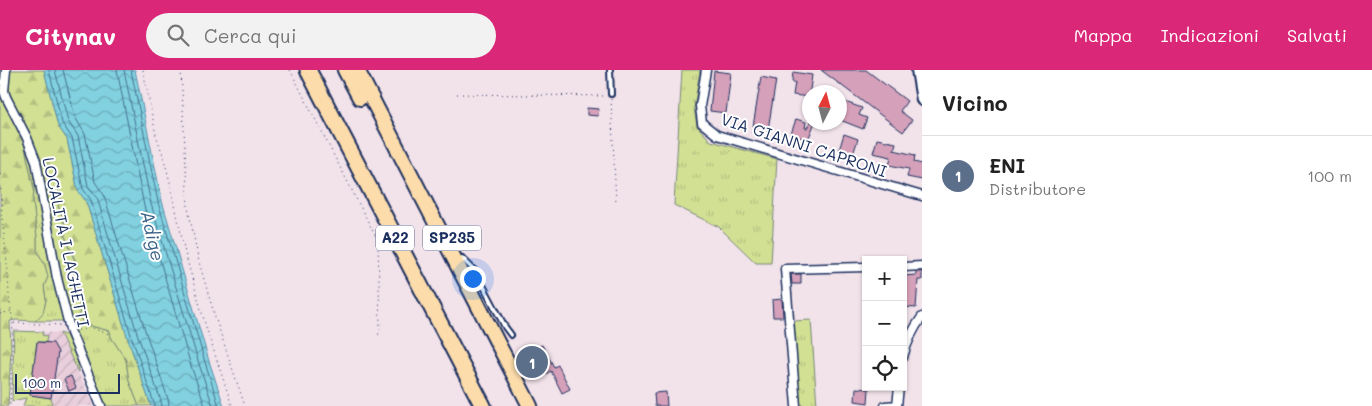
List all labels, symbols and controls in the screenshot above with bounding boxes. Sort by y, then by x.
search box [146,13,496,58]
text: Citynav [25,20,116,51]
icon: search [164,21,192,49]
text: Cerca qui [204,23,296,48]
text: Mappa [1074,23,1133,47]
text: Indicazioni [1161,23,1259,47]
text: Salvati [1287,23,1347,47]
north arrow [802,85,847,130]
text: Vicino [942,89,1007,116]
street label: VIA GIANNI CAPRONI [719,108,890,181]
text: ENI [989,153,1025,178]
street label: LOCALITÀ I LAGHETTI [38,155,95,329]
text: 1 [954,165,962,186]
text: 100 m [1307,165,1352,186]
text: Distributore [989,178,1086,199]
water label: Adige [136,208,170,263]
road number: A22 [376,226,414,250]
road number: SP235 [423,226,481,250]
map controls [862,256,907,391]
button: + [862,256,907,301]
your location [460,266,486,292]
button: − [862,301,907,346]
pin: 1 [516,343,548,381]
button: locate [862,346,907,391]
scale bar [15,371,120,394]
text: 100 m [22,373,61,392]

